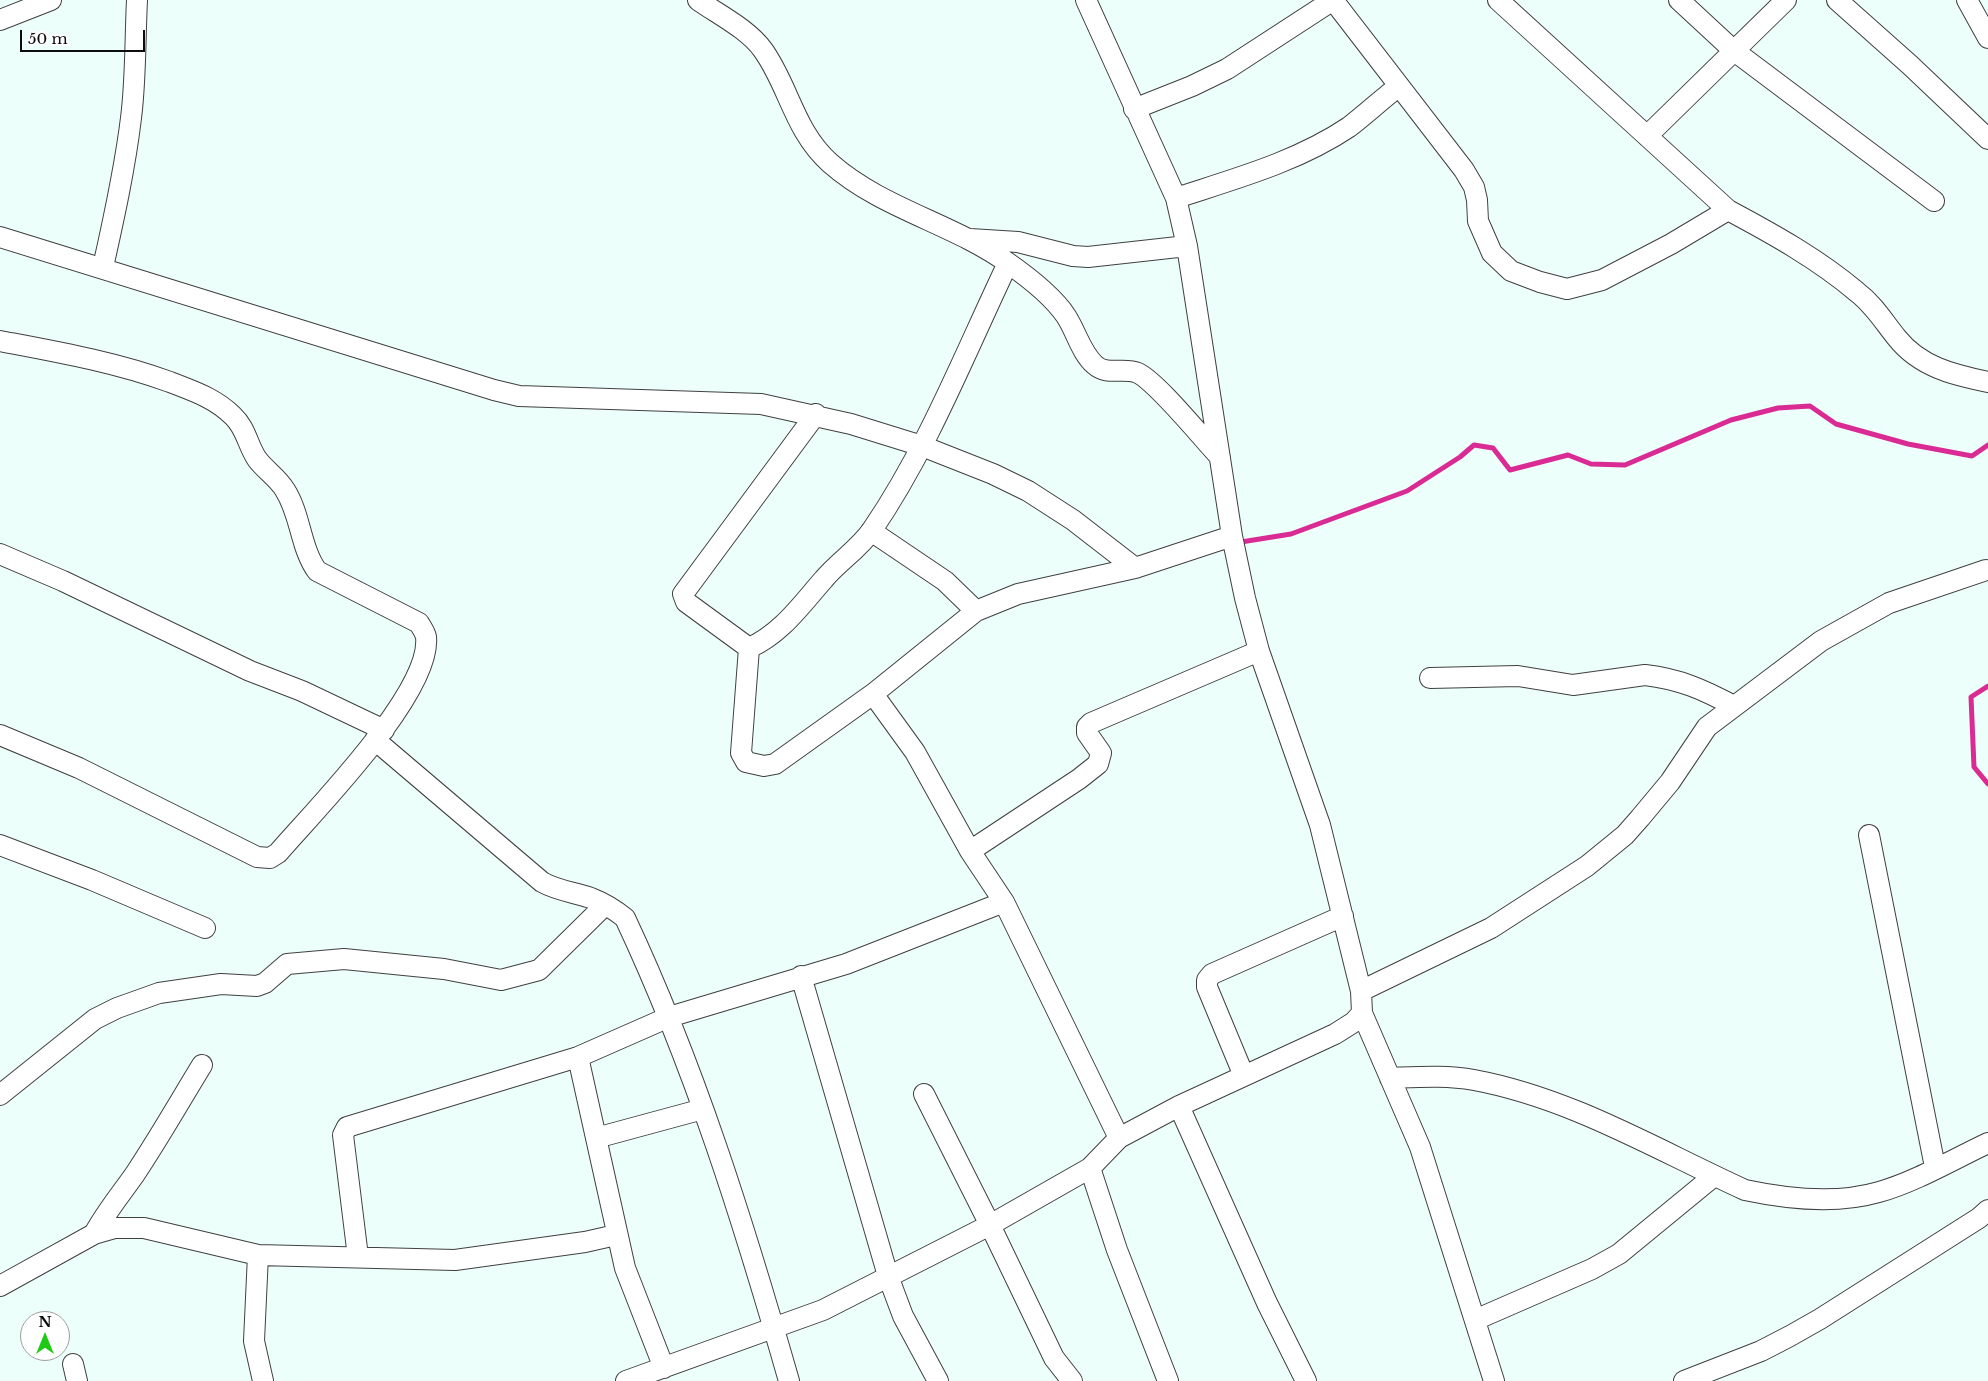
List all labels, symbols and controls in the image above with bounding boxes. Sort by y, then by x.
scale bar [22,20,148,52]
text: 50 m [28,29,68,48]
north arrow [20,1311,70,1361]
text: N [38,1313,52,1331]

